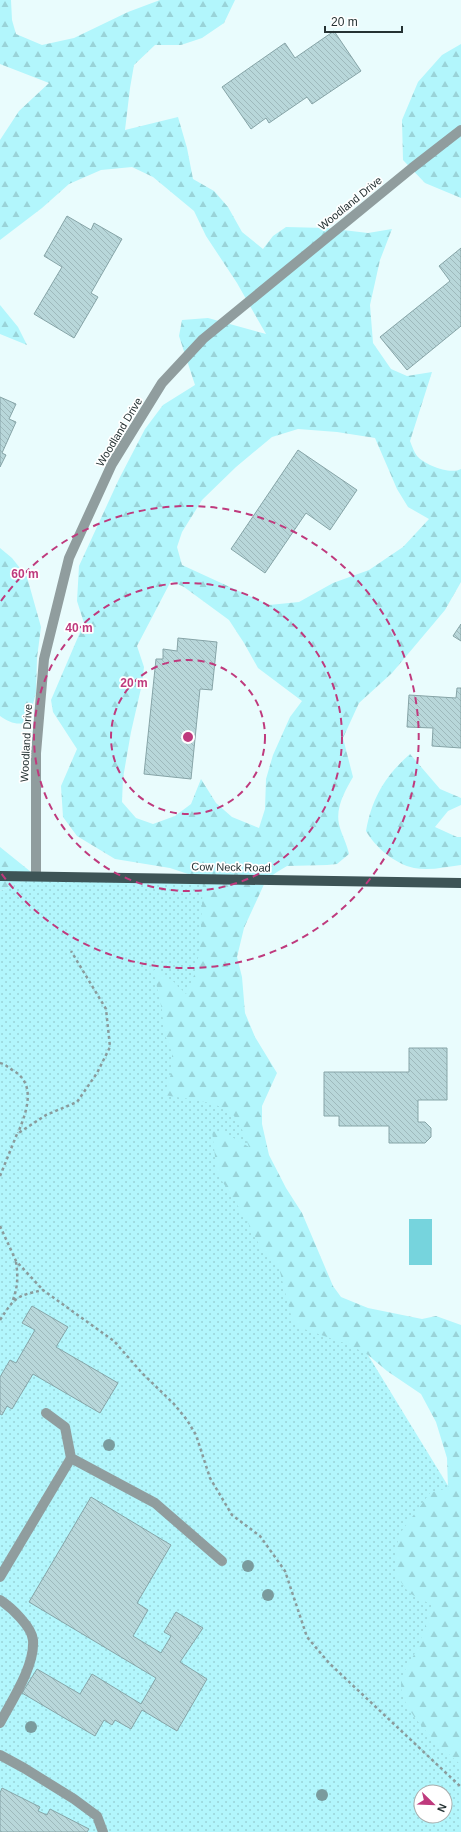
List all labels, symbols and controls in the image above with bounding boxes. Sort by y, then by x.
scale bar [325,8,402,34]
text: 20 m [331,15,358,29]
street label: Woodland Drive [316,174,384,232]
street label: Woodland Drive [94,395,144,469]
text: 60 m [11,567,39,581]
text: 40 m [65,621,93,635]
text: 20 m [120,676,148,690]
street label: Woodland Drive [18,704,34,782]
centre of rings [181,730,195,744]
street label: Cow Neck Road [191,860,271,874]
north arrow [413,1784,453,1824]
text: N [435,1802,449,1814]

